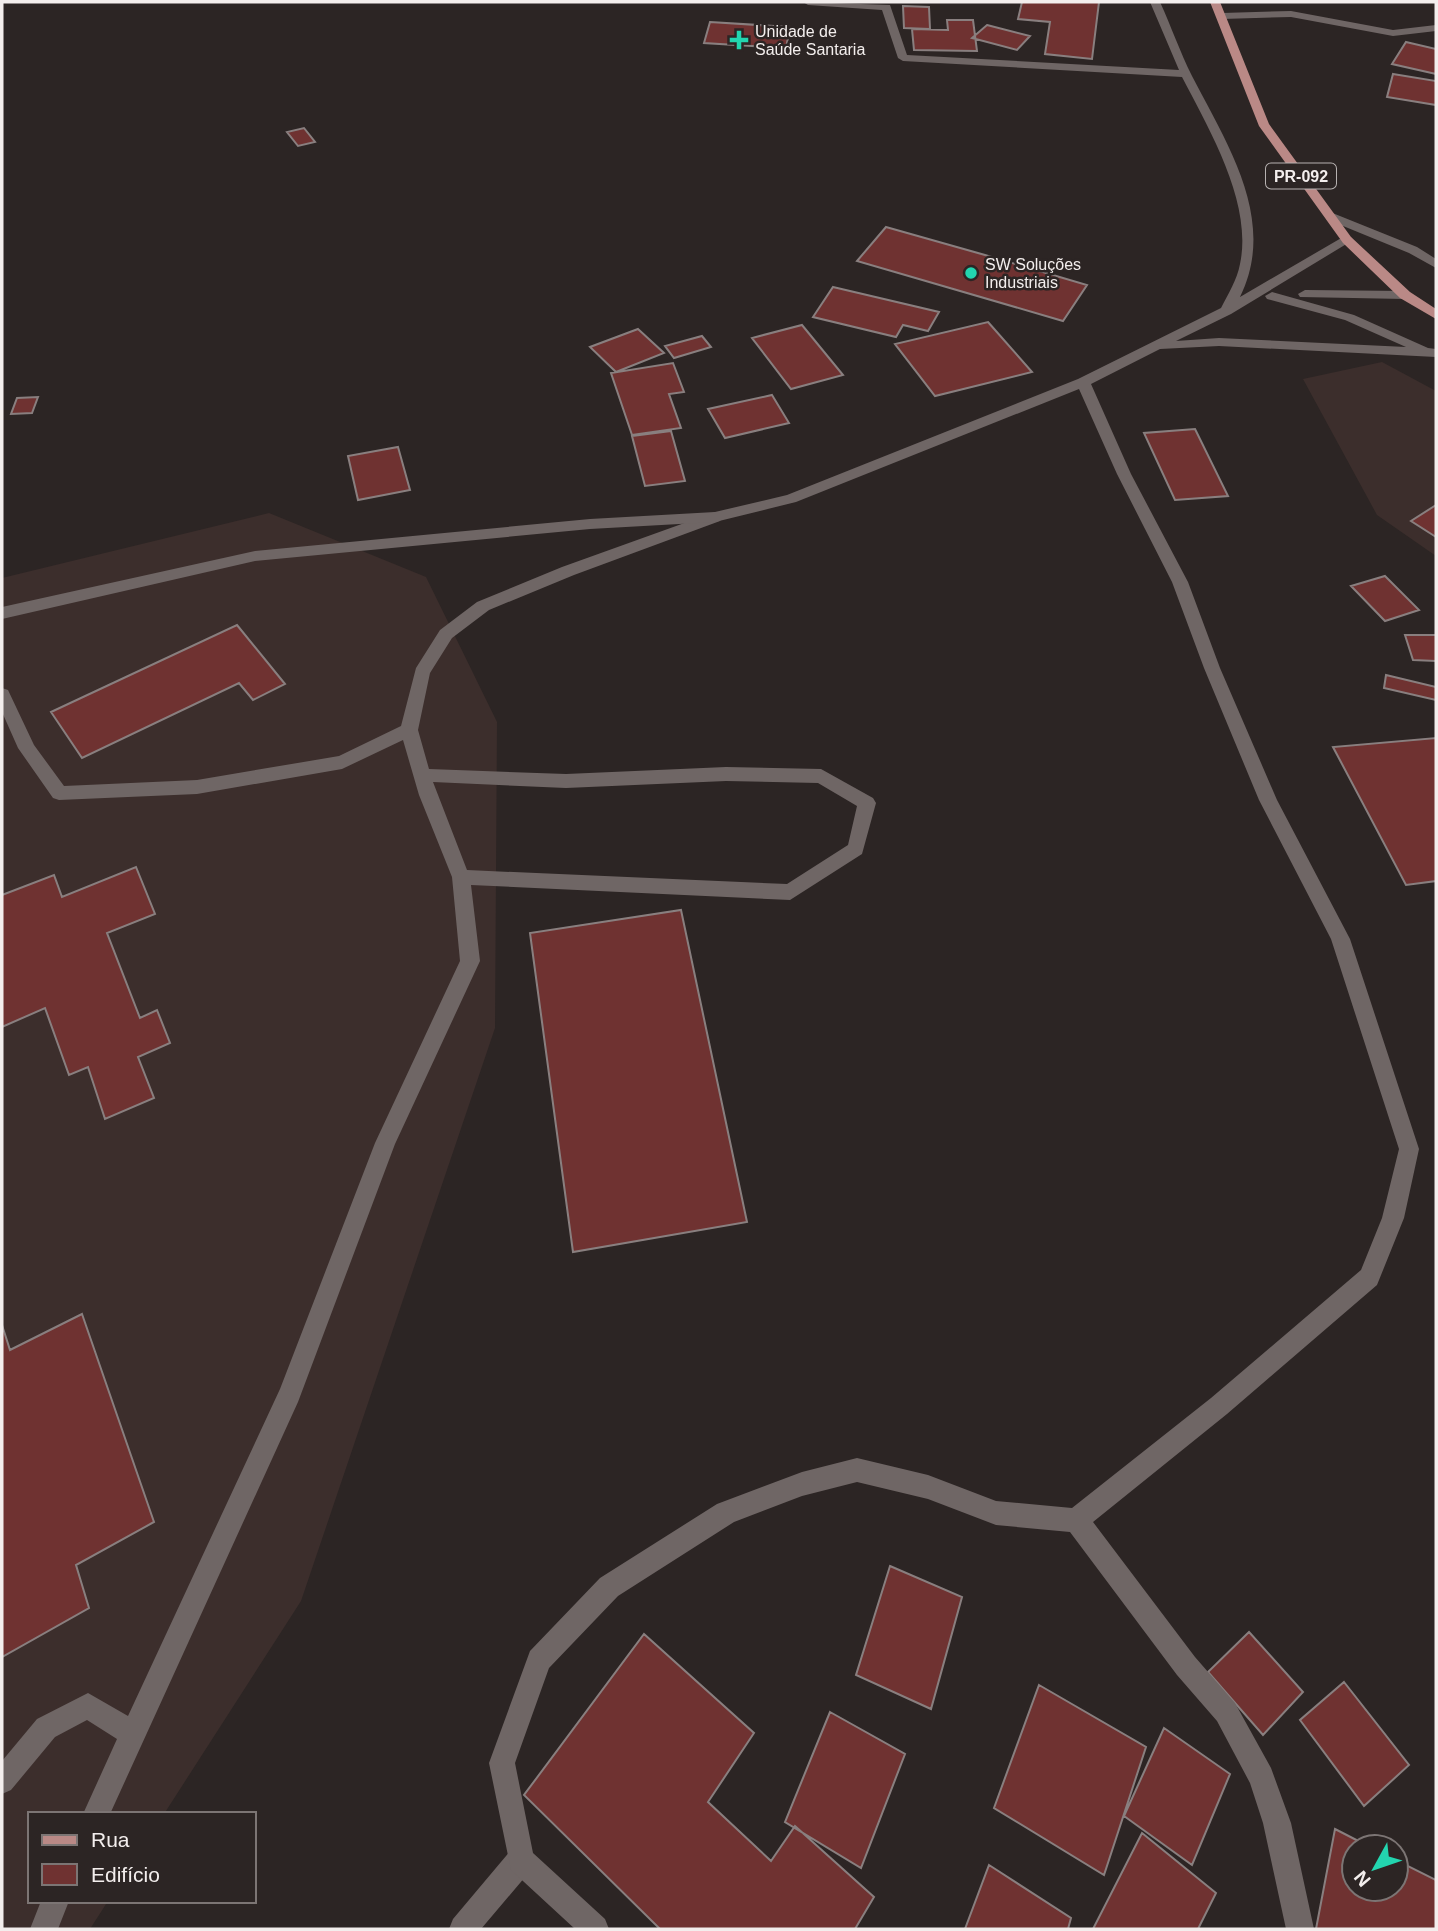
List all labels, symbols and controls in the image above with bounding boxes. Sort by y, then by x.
place label: Unidade de Saúde Santaria [755,23,865,58]
marker: Unidade de Saúde Santaria [729,30,749,50]
road number: PR-092 [1266,164,1336,188]
place label: SW Soluções Industriais [985,256,1081,291]
marker: SW Soluções Industriais [963,265,979,281]
legend [28,1812,256,1903]
text: Rua [91,1828,130,1851]
north arrow [1340,1833,1410,1903]
text: Edifício [91,1863,160,1886]
text: N [1350,1867,1375,1891]

